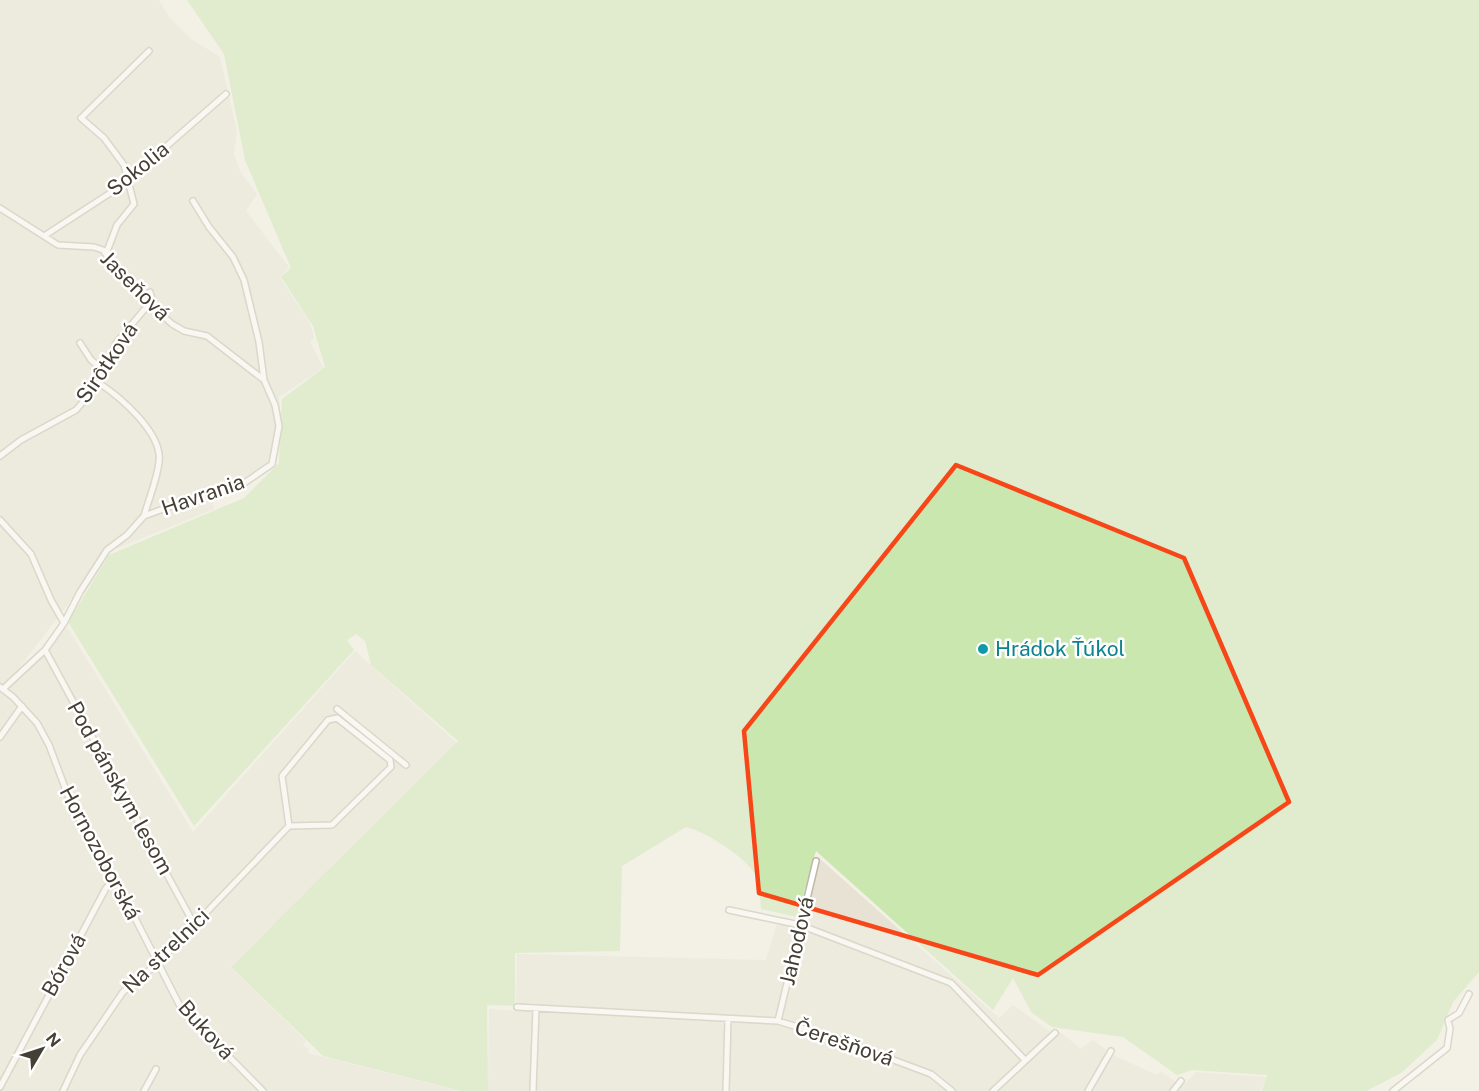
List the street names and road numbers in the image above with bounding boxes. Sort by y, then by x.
street label: Sokolia [102,136,174,201]
street label: Jaseňová [95,246,175,326]
street label: Sirôtková [71,318,143,408]
street label: Havrania [158,469,248,520]
street label: Pod pánskym lesom [62,697,178,879]
street label: Hornozoborská [55,782,146,924]
street label: Jahodová [774,894,819,988]
street label: Na strelnici [117,903,214,998]
street label: Bórová [36,929,91,1000]
street label: Buková [173,995,240,1065]
street label: Čerešňová [792,1014,897,1071]

